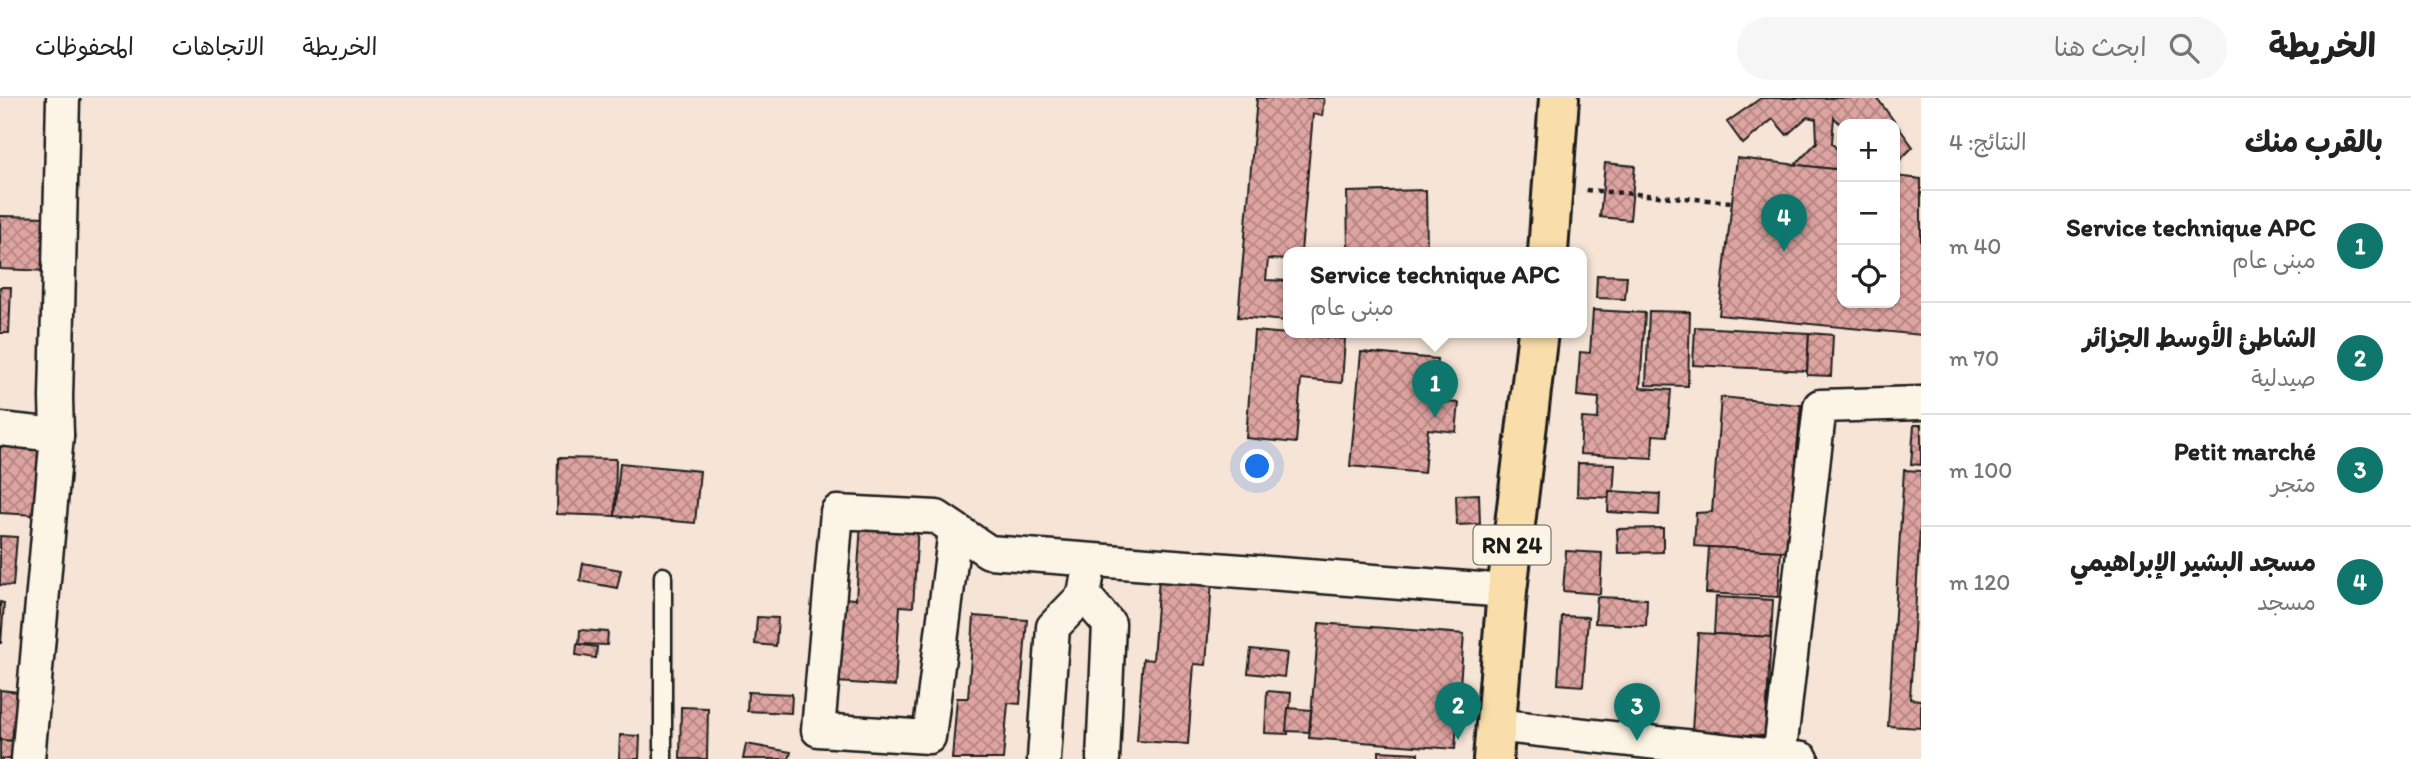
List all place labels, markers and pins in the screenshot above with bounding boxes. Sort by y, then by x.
pin: 4 [1761,194,1807,252]
pin: 1 [1412,360,1458,418]
pin: 2 [1435,682,1481,740]
pin: 3 [1614,683,1660,741]

